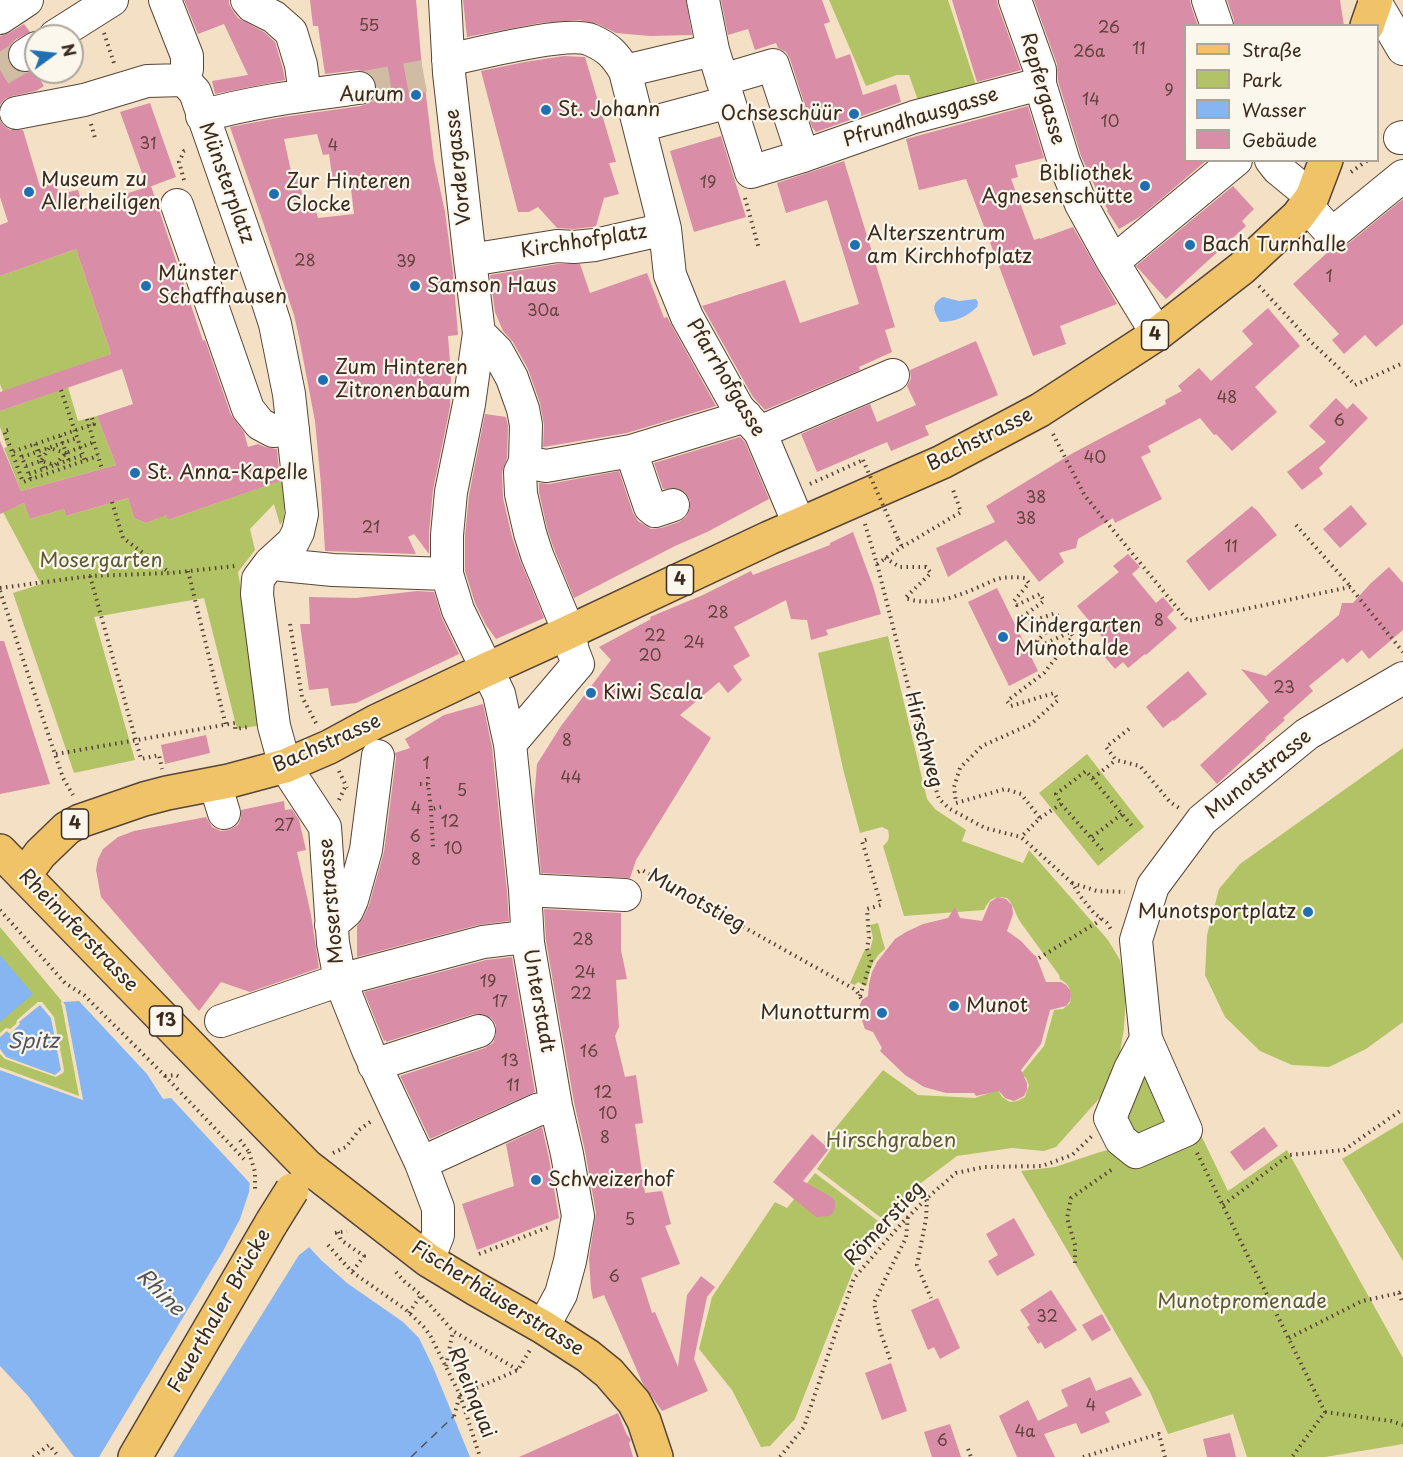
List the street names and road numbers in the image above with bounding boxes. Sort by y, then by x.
street label: Repfergasse [1015,30,1069,148]
street label: Pfrundhausgasse [841,83,1001,153]
street label: Vordergasse [441,108,477,226]
street label: Münsterplatz [193,119,259,247]
street label: Kirchhofplatz [519,220,649,264]
street label: Pfarrhofgasse [680,315,770,441]
road number: 4 [1142,320,1168,350]
street label: Bachstrasse [923,403,1037,477]
road number: 4 [666,565,694,595]
street label: Hirschweg [899,689,947,791]
street label: Bachstrasse [269,709,385,779]
street label: Munotstrasse [1201,725,1317,825]
road number: 4 [62,809,88,839]
street label: Moserstrasse [315,837,349,965]
street label: Munotstieg [643,864,749,938]
street label: Rheinuferstrasse [13,865,143,997]
street label: Unterstadt [517,947,559,1055]
road number: 13 [150,1006,182,1036]
street label: Römerstieg [840,1177,930,1271]
street label: Feuerthaler Brücke [163,1225,277,1397]
street label: Fischerhäuserstrasse [406,1236,588,1362]
street label: Rheinquai [442,1344,500,1442]

